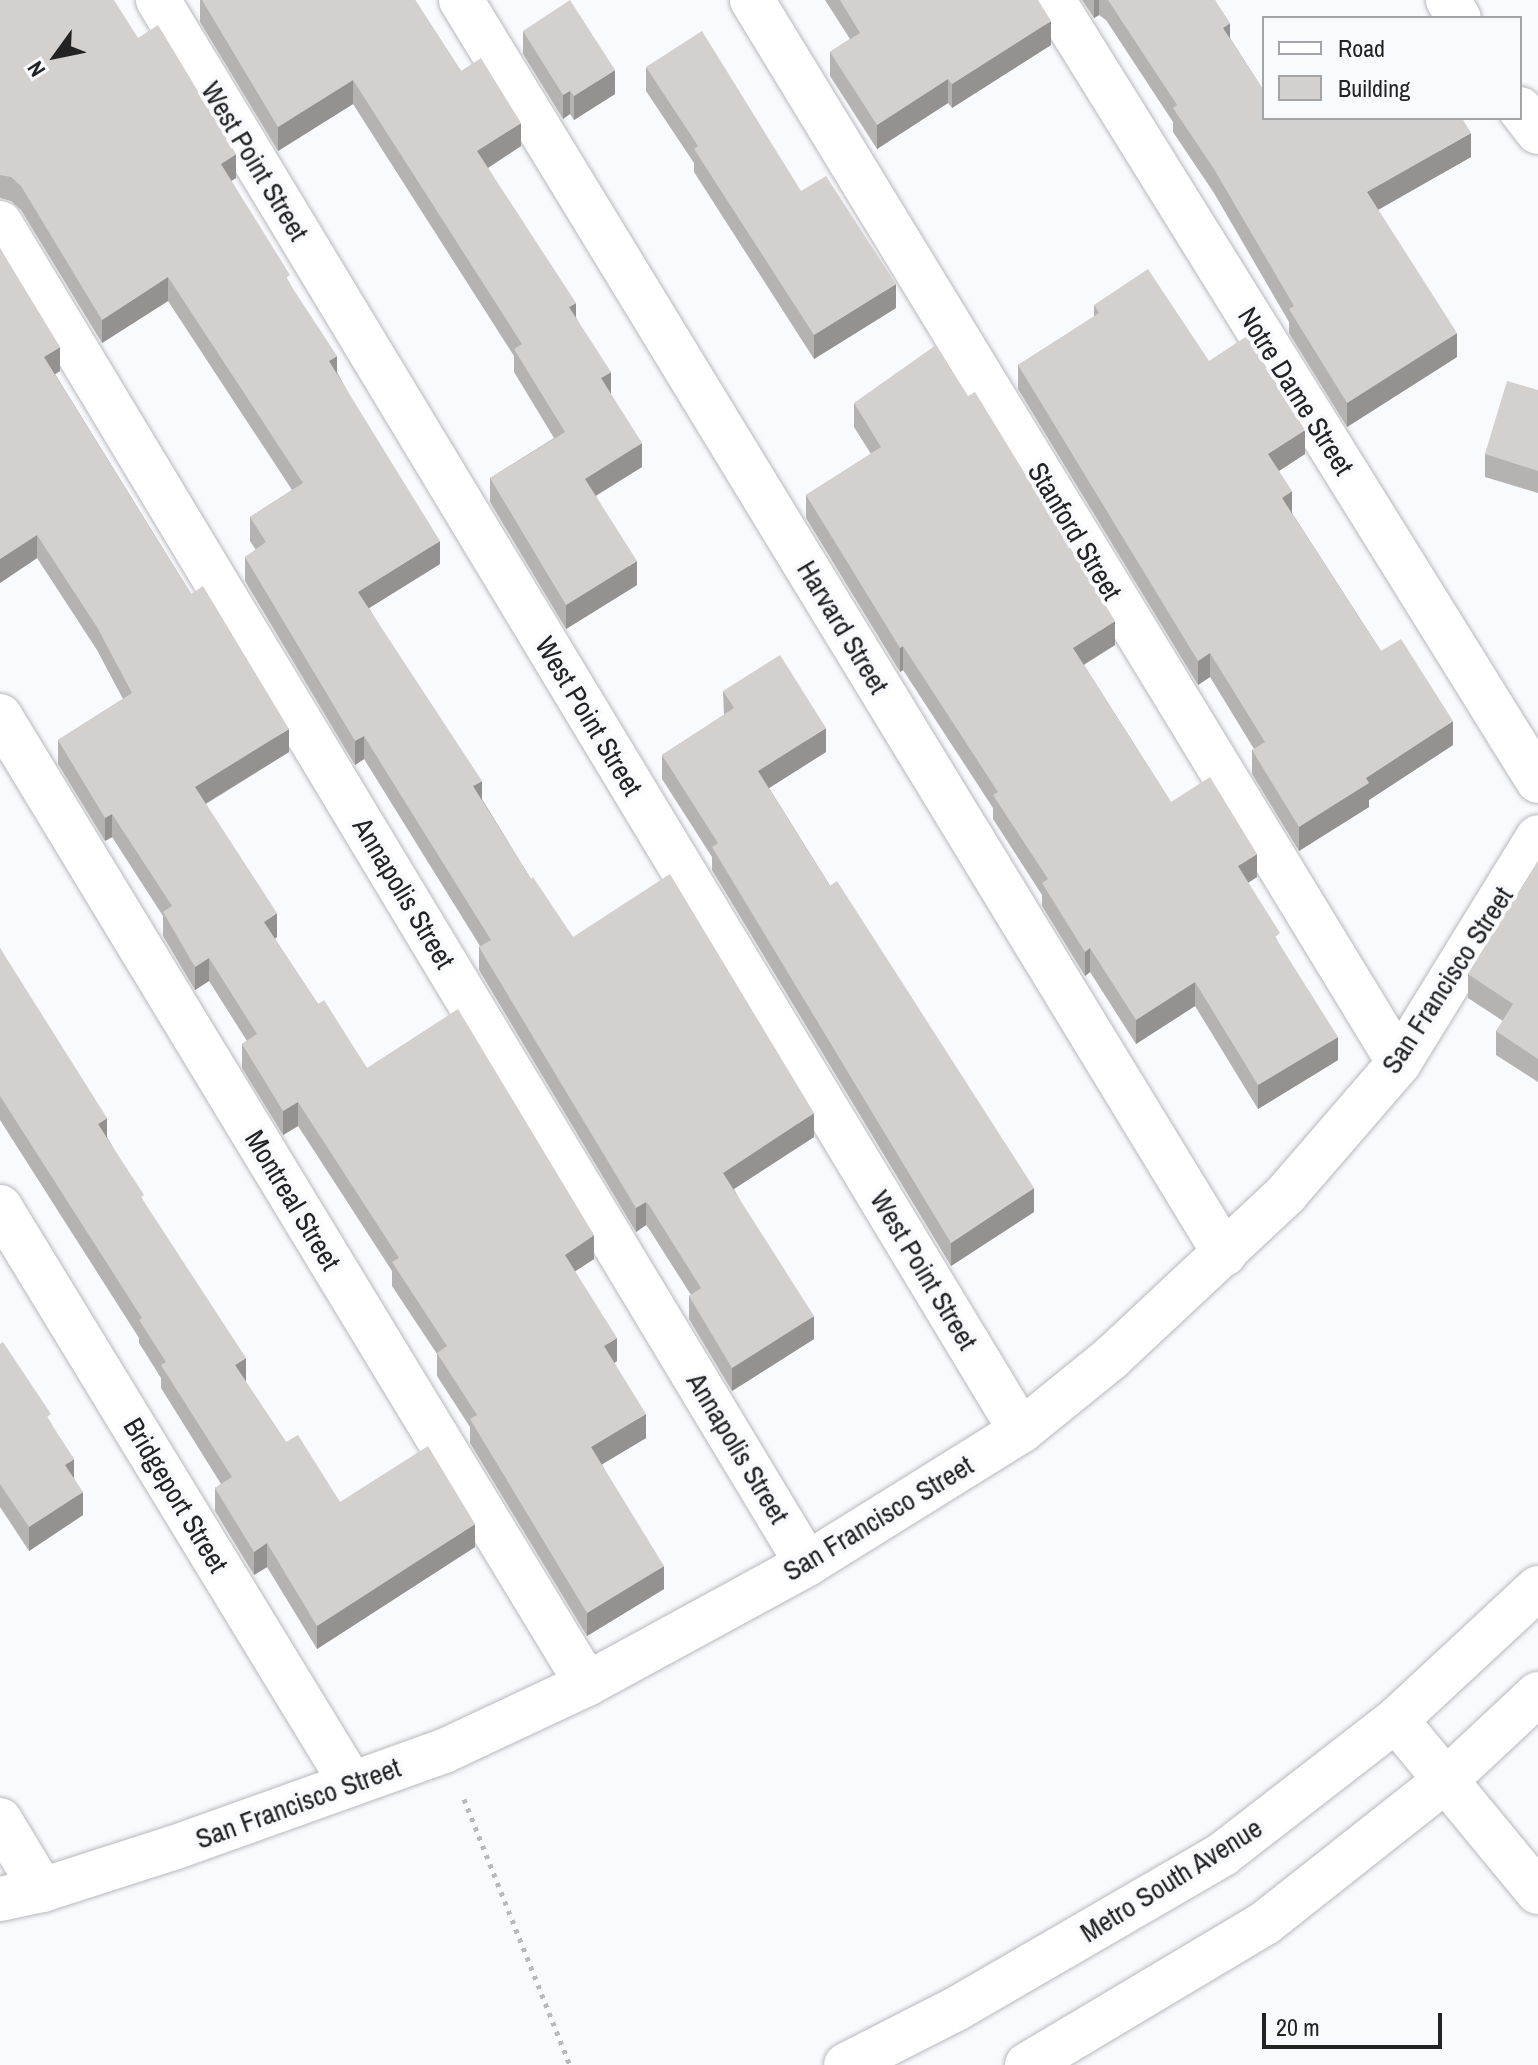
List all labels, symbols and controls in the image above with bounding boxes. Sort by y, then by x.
north arrow [16,16,96,96]
legend [1262,16,1522,120]
text: Road [1338,32,1385,64]
text: N [20,55,52,83]
text: Building [1338,72,1410,104]
street label: West Point Street [194,75,316,247]
street label: Notre Dame Street [1231,301,1361,481]
street label: Stanford Street [1021,456,1129,606]
street label: Harvard Street [790,554,896,700]
street label: West Point Street [528,630,650,802]
street label: Annapolis Street [346,812,462,974]
street label: San Francisco Street [1374,880,1520,1080]
street label: Montreal Street [238,1124,348,1276]
street label: West Point Street [863,1184,985,1356]
street label: Annapolis Street [680,1367,796,1529]
street label: Bridgeport Street [117,1411,235,1579]
street label: San Francisco Street [777,1448,979,1588]
street label: San Francisco Street [191,1750,405,1856]
street label: Metro South Avenue [1074,1810,1268,1950]
scale bar [1266,1997,1446,2047]
text: 20 m [1276,2011,1320,2043]

